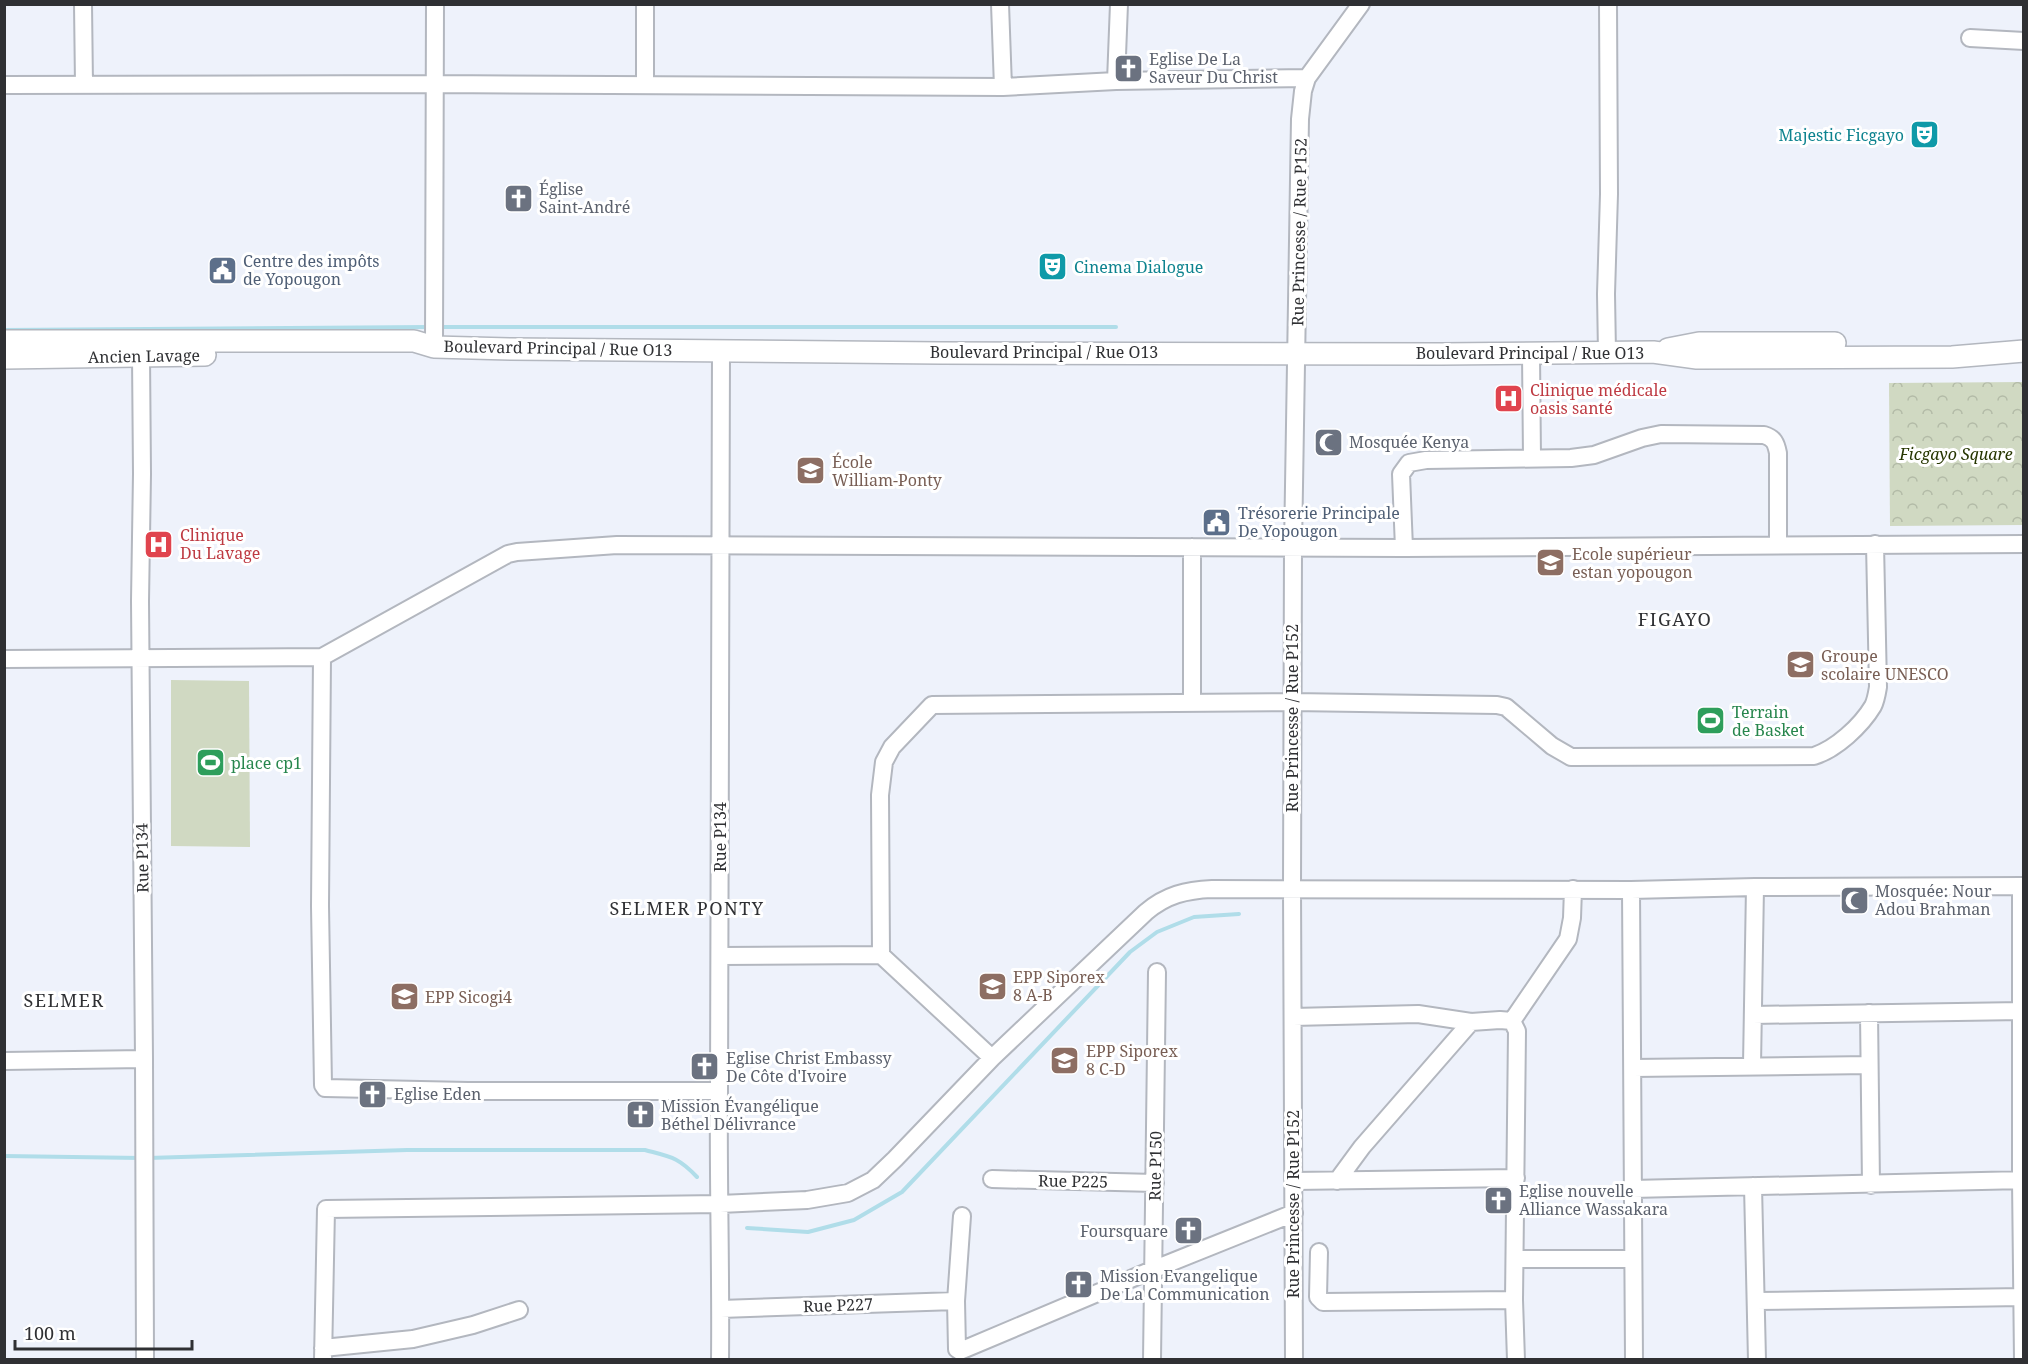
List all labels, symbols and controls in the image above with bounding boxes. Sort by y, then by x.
place label: Eglise De La Saveur Du Christ [1149,48,1278,88]
church icon: Eglise De La Saveur Du Christ [1112,52,1144,84]
theatre icon: Majestic Ficgayo [1909,119,1941,151]
place label: Majestic Ficgayo [1779,124,1904,146]
street label: Rue Princesse / Rue P152 [1286,138,1312,326]
place label: Église Saint-André [539,178,630,218]
church icon: Église Saint-André [502,182,534,214]
place label: Centre des impôts de Yopougon [243,250,380,290]
theatre icon: Cinema Dialogue [1037,251,1069,283]
public building icon: Centre des impôts de Yopougon [206,254,238,286]
place label: Cinema Dialogue [1074,256,1203,278]
street label: Boulevard Principal / Rue O13 [443,335,673,361]
street label: Boulevard Principal / Rue O13 [930,341,1158,363]
street label: Boulevard Principal / Rue O13 [1416,342,1644,364]
street label: Ancien Lavage [88,344,200,368]
place label: Clinique médicale oasis santé [1530,379,1667,419]
hospital icon: Clinique médicale oasis santé [1493,383,1525,415]
mosque icon: Mosquée Kenya [1312,426,1344,458]
place label: Mosquée Kenya [1349,431,1469,453]
park label: Ficgayo Square [1898,443,2013,465]
place label: École William-Ponty [832,451,943,491]
school or university icon: École William-Ponty [795,455,827,487]
place label: Trésorerie Principale De Yopougon [1238,502,1400,542]
public building icon: Trésorerie Principale De Yopougon [1201,506,1233,538]
place label: Clinique Du Lavage [180,524,260,564]
hospital icon: Clinique Du Lavage [143,528,175,560]
place label: Ecole supérieur estan yopougon [1572,543,1693,583]
school or university icon: Ecole supérieur estan yopougon [1535,547,1567,579]
district label: FIGAYO [1638,607,1712,631]
street label: Rue Princesse / Rue P152 [1281,624,1303,812]
place label: Groupe scolaire UNESCO [1821,645,1949,685]
school or university icon: Groupe scolaire UNESCO [1784,649,1816,681]
place label: Terrain de Basket [1732,701,1805,741]
sports icon: Terrain de Basket [1695,705,1727,737]
sports icon: place cp1 [194,747,226,779]
place label: place cp1 [231,752,302,774]
street label: Rue P134 [709,802,731,872]
street label: Rue P134 [130,823,154,893]
place label: Mosquée: Nour Adou Brahman [1875,880,1992,920]
mosque icon: Mosquée: Nour Adou Brahman [1838,884,1870,916]
district label: SELMER PONTY [609,896,765,920]
place label: EPP Siporex 8 A-B [1013,966,1105,1006]
school or university icon: EPP Siporex 8 A-B [976,970,1008,1002]
school or university icon: EPP Sicogi4 [388,981,420,1013]
place label: EPP Sicogi4 [425,986,512,1008]
district label: SELMER [23,988,105,1012]
place label: EPP Siporex 8 C-D [1086,1040,1178,1080]
school or university icon: EPP Siporex 8 C-D [1049,1044,1081,1076]
place label: Eglise Christ Embassy De Côte d'Ivoire [726,1047,893,1087]
church icon: Eglise Christ Embassy De Côte d'Ivoire [689,1051,721,1083]
church icon: Eglise Eden [357,1078,389,1110]
place label: Eglise Eden [394,1083,481,1105]
place label: Mission Évangélique Béthel Délivrance [661,1095,819,1135]
church icon: Mission Évangélique Béthel Délivrance [624,1099,656,1131]
street label: Rue Princesse / Rue P152 [1282,1110,1304,1298]
street label: Rue P150 [1143,1131,1167,1201]
street label: Rue P225 [1038,1169,1108,1193]
place label: Eglise nouvelle Alliance Wassakara [1519,1180,1668,1220]
church icon: Eglise nouvelle Alliance Wassakara [1482,1184,1514,1216]
church icon: Foursquare [1173,1215,1205,1247]
place label: Foursquare [1080,1220,1168,1242]
place label: Mission Evangelique De La Communication [1100,1265,1270,1305]
church icon: Mission Evangelique De La Communication [1063,1269,1095,1301]
street label: Rue P227 [803,1293,873,1317]
scale bar [15,1313,192,1351]
text: 100 m [24,1321,76,1345]

